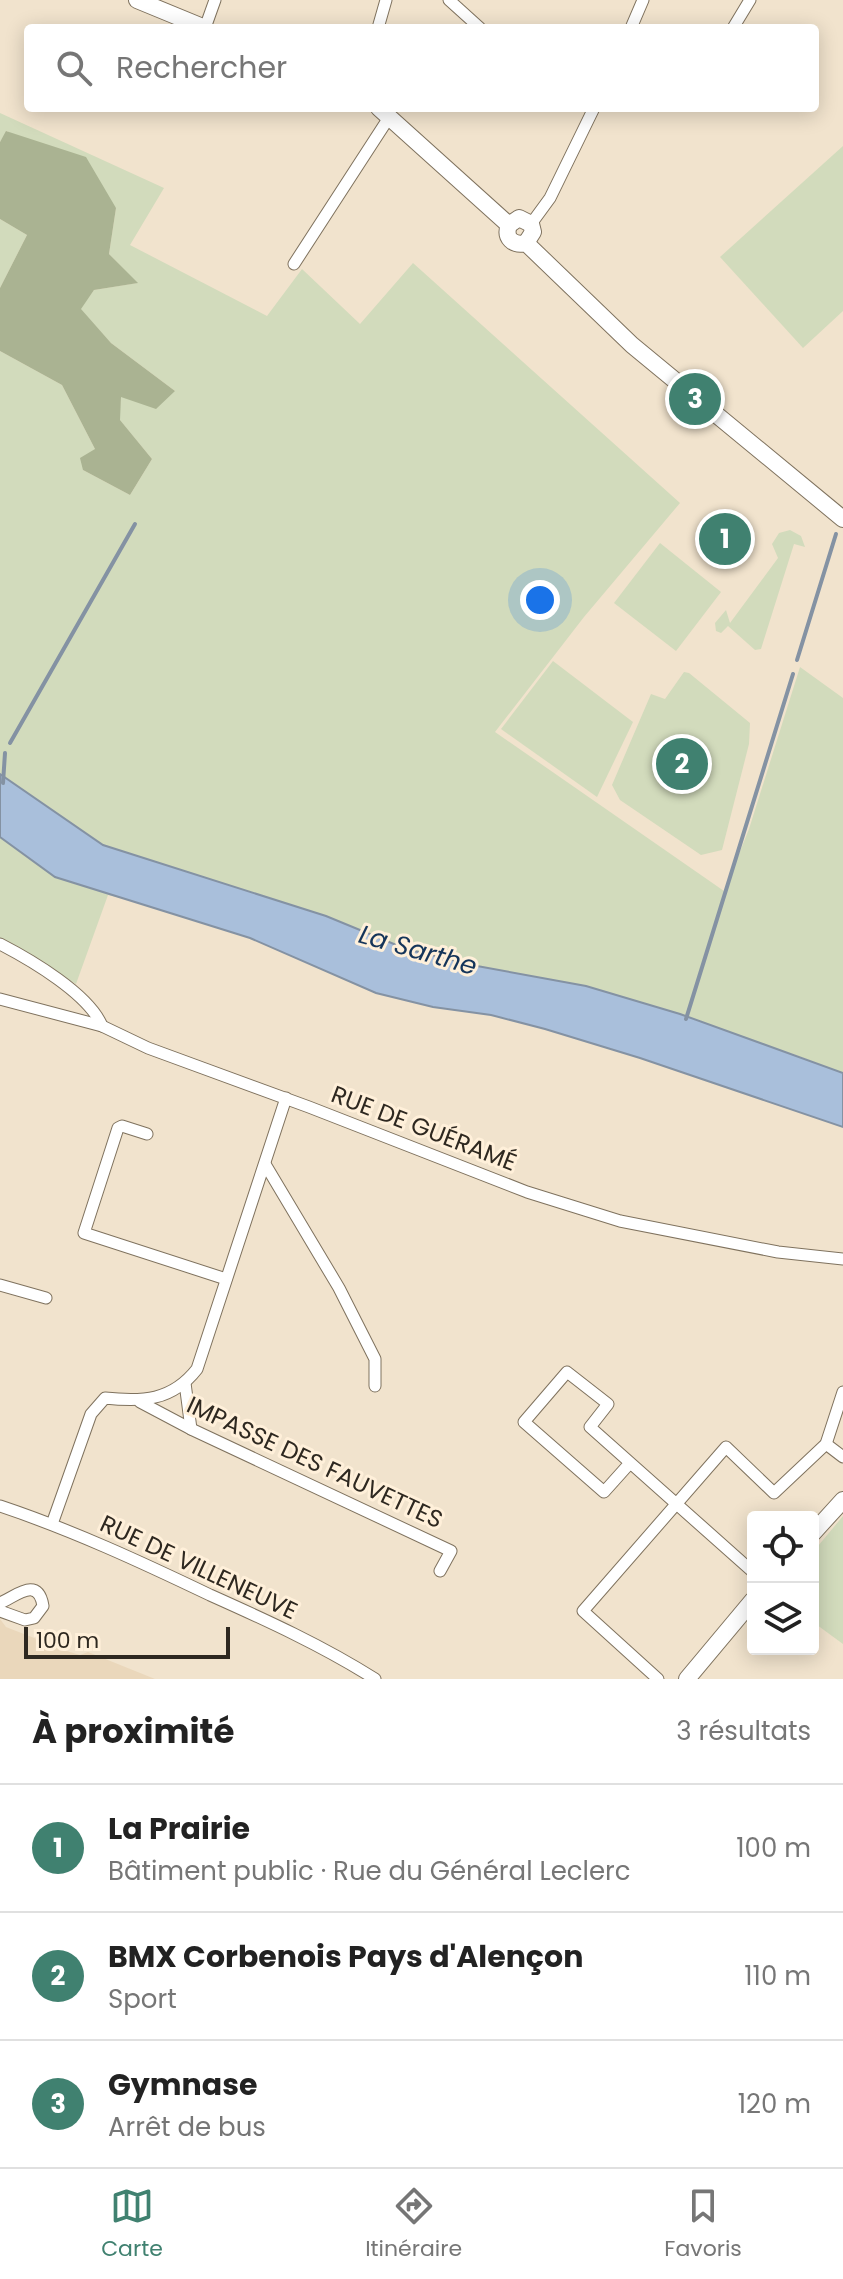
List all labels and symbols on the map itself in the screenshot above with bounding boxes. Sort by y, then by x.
pin: 3 [669,369,721,429]
pin: 1 [699,509,751,569]
your location [520,580,560,620]
pin: 2 [656,734,708,794]
water label: La Sarthe [355,916,481,984]
street label: RUE DE GUÉRAMÉ [327,1077,521,1179]
street label: IMPASSE DES FAUVETTES [182,1388,448,1536]
street label: RUE DE VILLENEUVE [95,1507,303,1627]
scale bar [24,1623,230,1659]

